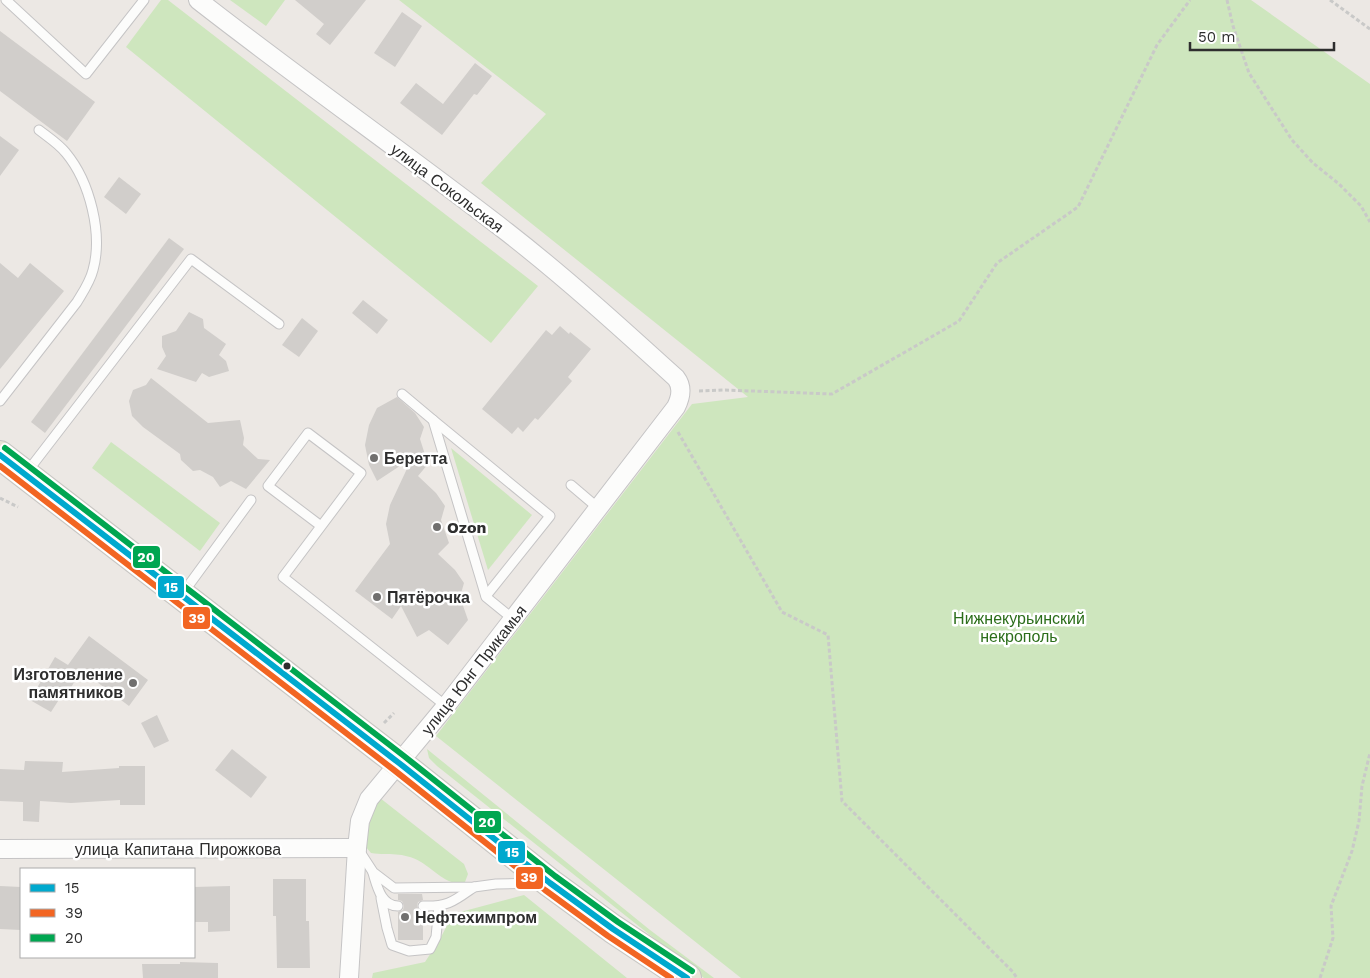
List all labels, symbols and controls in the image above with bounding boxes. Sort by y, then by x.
scale bar [1190,20,1334,52]
text: 50 m [1198,28,1235,46]
street label: улица Сокольская [387,139,507,237]
place label: Беретта [384,449,448,468]
marker: Беретта [368,452,380,464]
place label: Ozon [447,518,486,537]
marker: Ozon [431,521,443,533]
line badge: 20 [132,545,161,569]
text: 20 [137,549,155,565]
line badge: 15 [157,575,185,599]
text: 15 [164,579,178,595]
place label: Пятёрочка [387,588,470,607]
marker: Пятёрочка [371,591,383,603]
street label: улица Юнг Прикамья [417,601,531,739]
line badge: 39 [182,606,211,630]
park label: Нижнекурьинский некрополь [953,609,1085,646]
text: 39 [189,610,205,626]
unlabelled marker [282,661,292,671]
place label: Изготовление памятников [13,665,123,702]
marker: Изготовление памятников [127,677,139,689]
line badge: 20 [473,810,502,834]
text: 20 [478,814,496,830]
street label: улица Капитана Пирожкова [75,840,281,859]
line badge: 15 [497,840,526,864]
text: 15 [505,844,519,860]
line badge: 39 [515,866,544,890]
legend [20,868,195,958]
text: 39 [521,869,537,885]
text: 15 [65,879,80,897]
text: 39 [65,904,83,922]
place label: Нефтехимпром [415,908,537,927]
marker: Нефтехимпром [399,911,411,923]
text: 20 [65,929,83,947]

